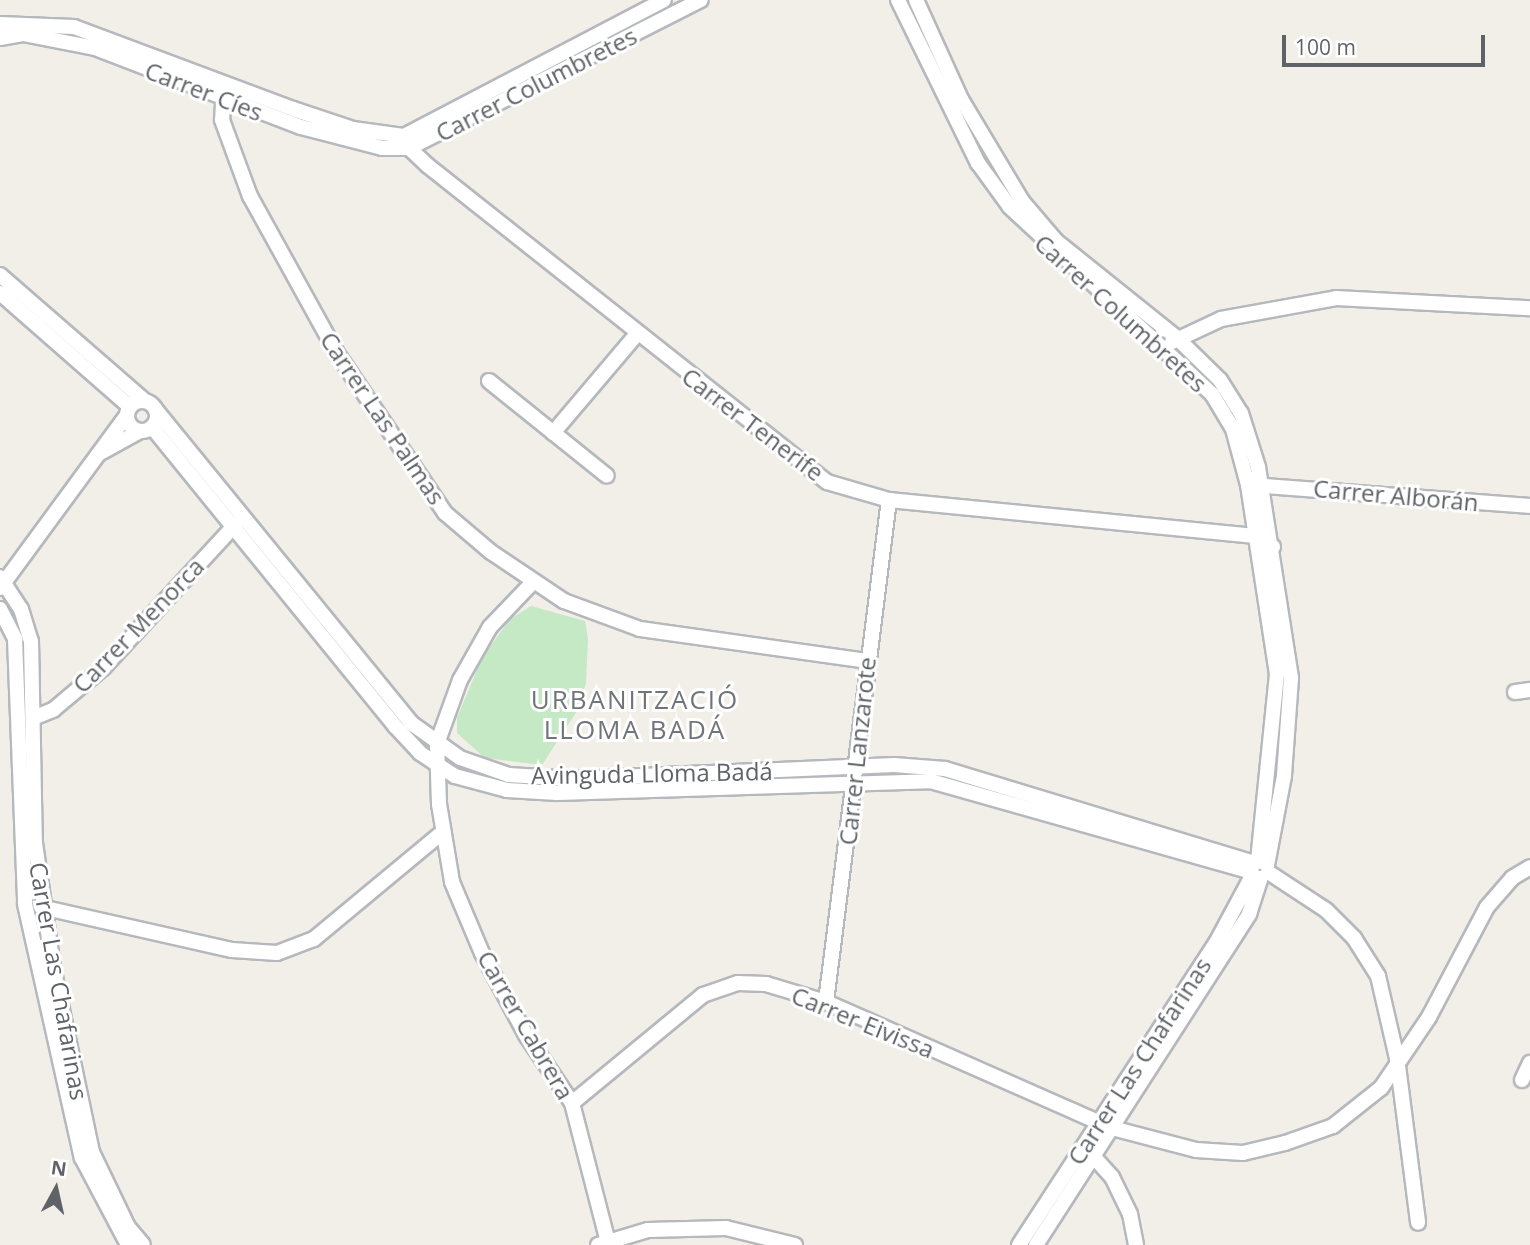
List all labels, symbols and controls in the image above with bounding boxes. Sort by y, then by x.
street label: Carrer Columbretes [431,21,641,147]
scale bar [1285,21,1488,65]
text: 100 m [1295,33,1356,61]
street label: Carrer Cíes [141,55,267,127]
street label: Carrer Columbretes [1029,228,1213,398]
street label: Carrer Las Palmas [315,326,451,510]
street label: Carrer Tenerife [676,361,830,487]
street label: Carrer Alborán [1312,473,1480,517]
street label: Carrer Menorca [66,552,210,698]
street label: Carrer Lanzarote [833,655,881,847]
district label: URBANITZACIÓ LLOMA BADÁ [532,684,738,746]
street label: Avinguda Lloma Badá [531,756,773,790]
street label: Carrer Las Chafarinas [24,860,94,1102]
street label: Carrer Cabrera [472,945,580,1105]
street label: Carrer Las Chafarinas [1061,952,1217,1170]
street label: Carrer Eivissa [787,980,939,1064]
north arrow [21,1154,91,1224]
text: N [49,1154,68,1182]

